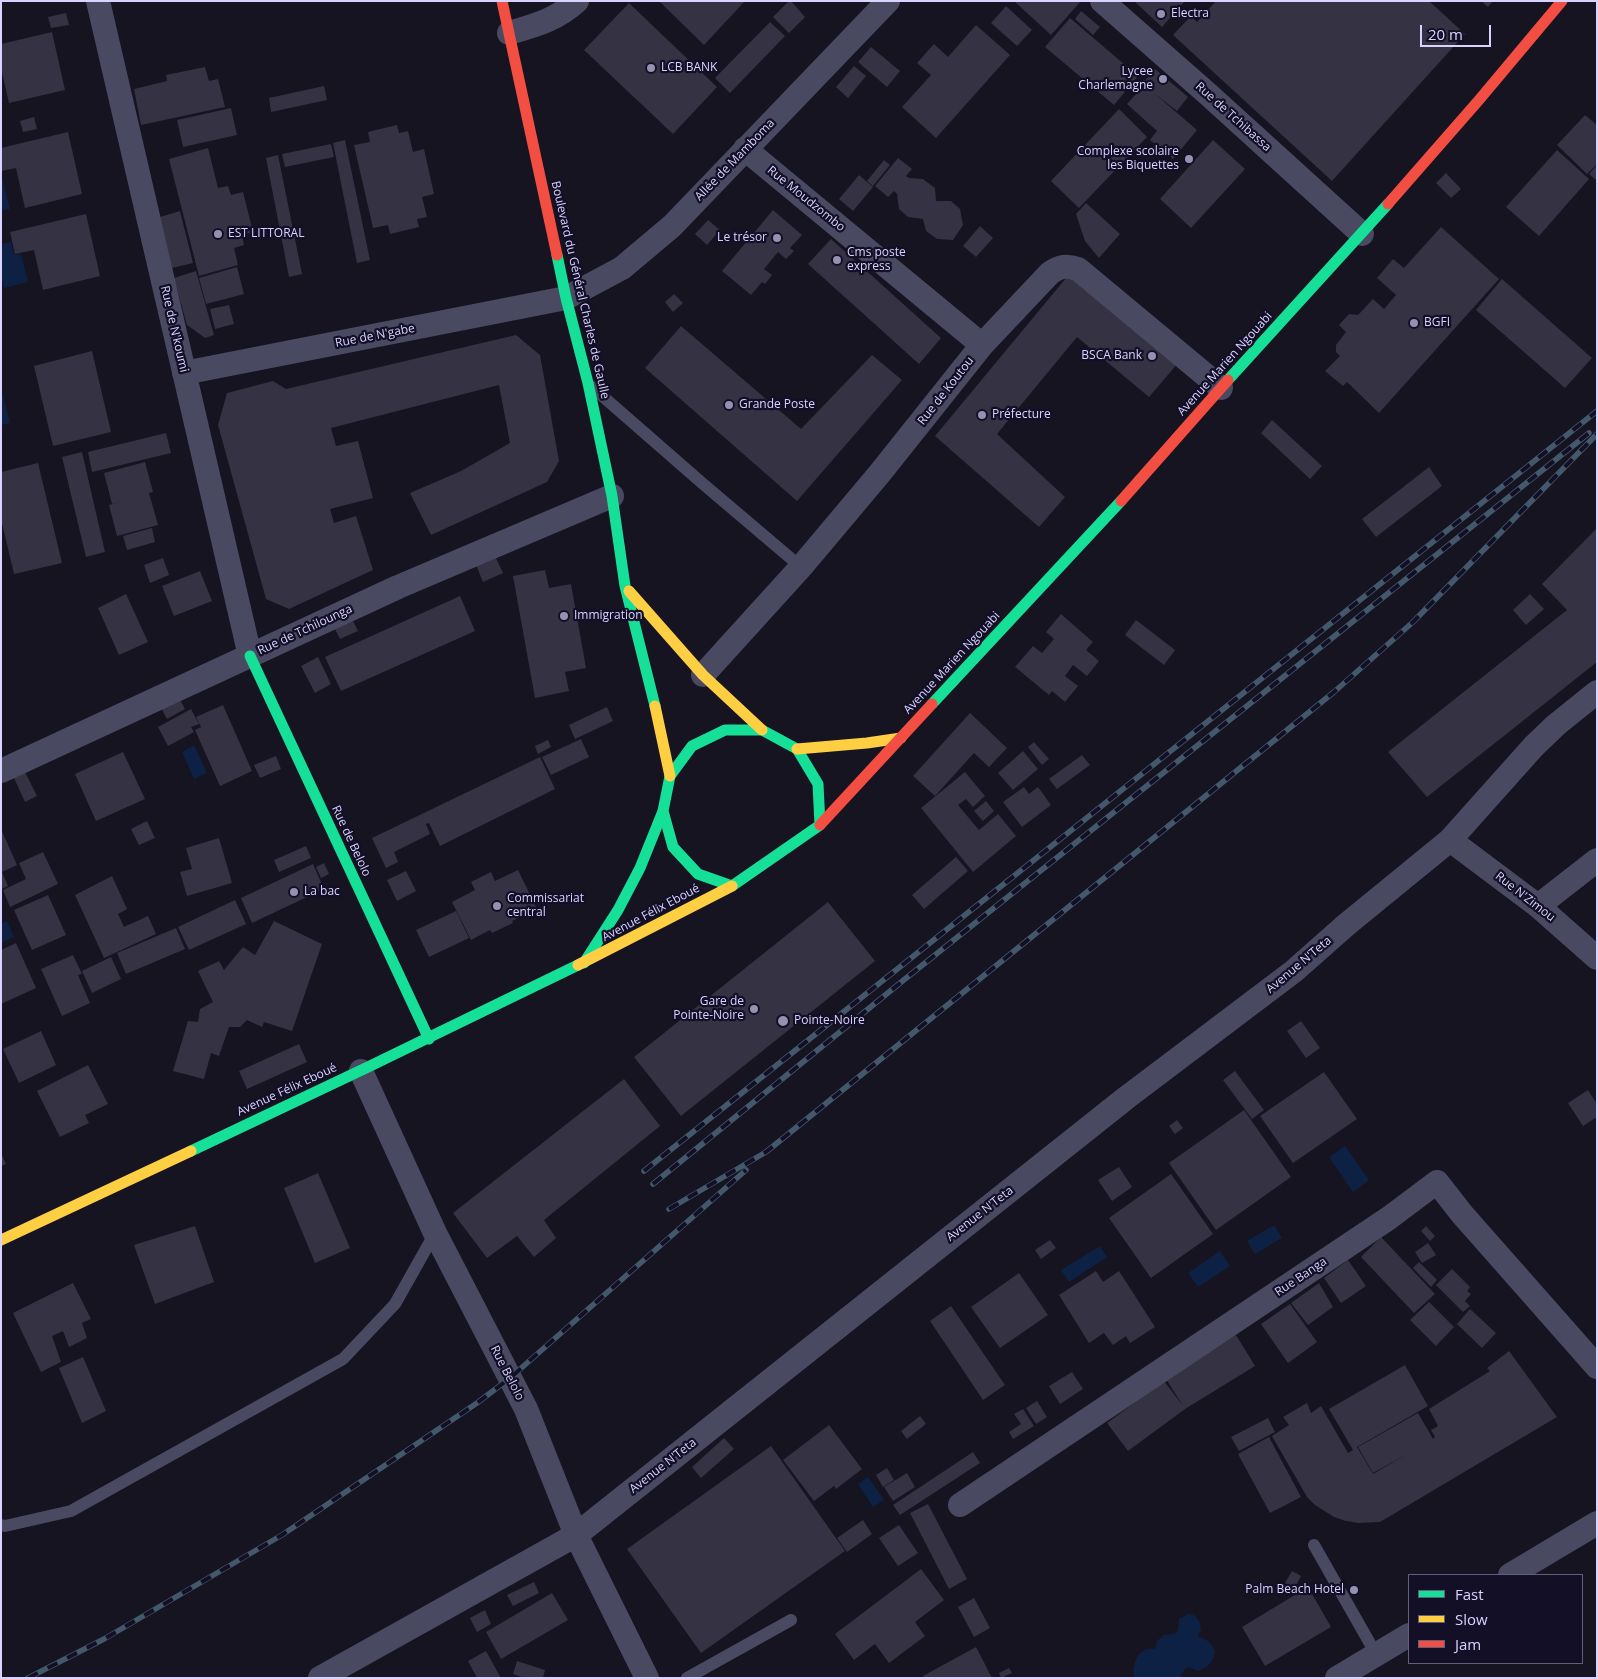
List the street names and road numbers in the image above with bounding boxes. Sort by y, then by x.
street label: Rue de Tchibassa [1192,79,1274,155]
street label: Allée de Mamboma [692,116,778,204]
street label: Rue Moudzombo [764,163,848,235]
street label: Boulevard du Général Charles de Gaulle [548,180,612,400]
street label: Rue de N'koumi [157,284,191,374]
street label: Avenue Marien Ngouabi [1175,309,1275,419]
street label: Rue de N'gabe [334,321,416,351]
street label: Rue de Koutou [915,354,977,428]
street label: Rue de Tchilounga [255,602,355,658]
street label: Avenue Marien Ngouabi [901,609,1003,717]
street label: Rue de Belolo [328,803,374,879]
street label: Rue N'Zimou [1492,869,1558,925]
street label: Avenue Félix Eboué [600,881,702,945]
street label: Avenue N'Teta [1263,933,1335,997]
street label: Avenue Félix Eboué [235,1061,339,1119]
street label: Avenue N'Teta [944,1183,1016,1245]
street label: Rue Banga [1272,1254,1330,1300]
street label: Rue Belolo [487,1343,527,1403]
street label: Avenue N'Teta [627,1435,699,1497]

